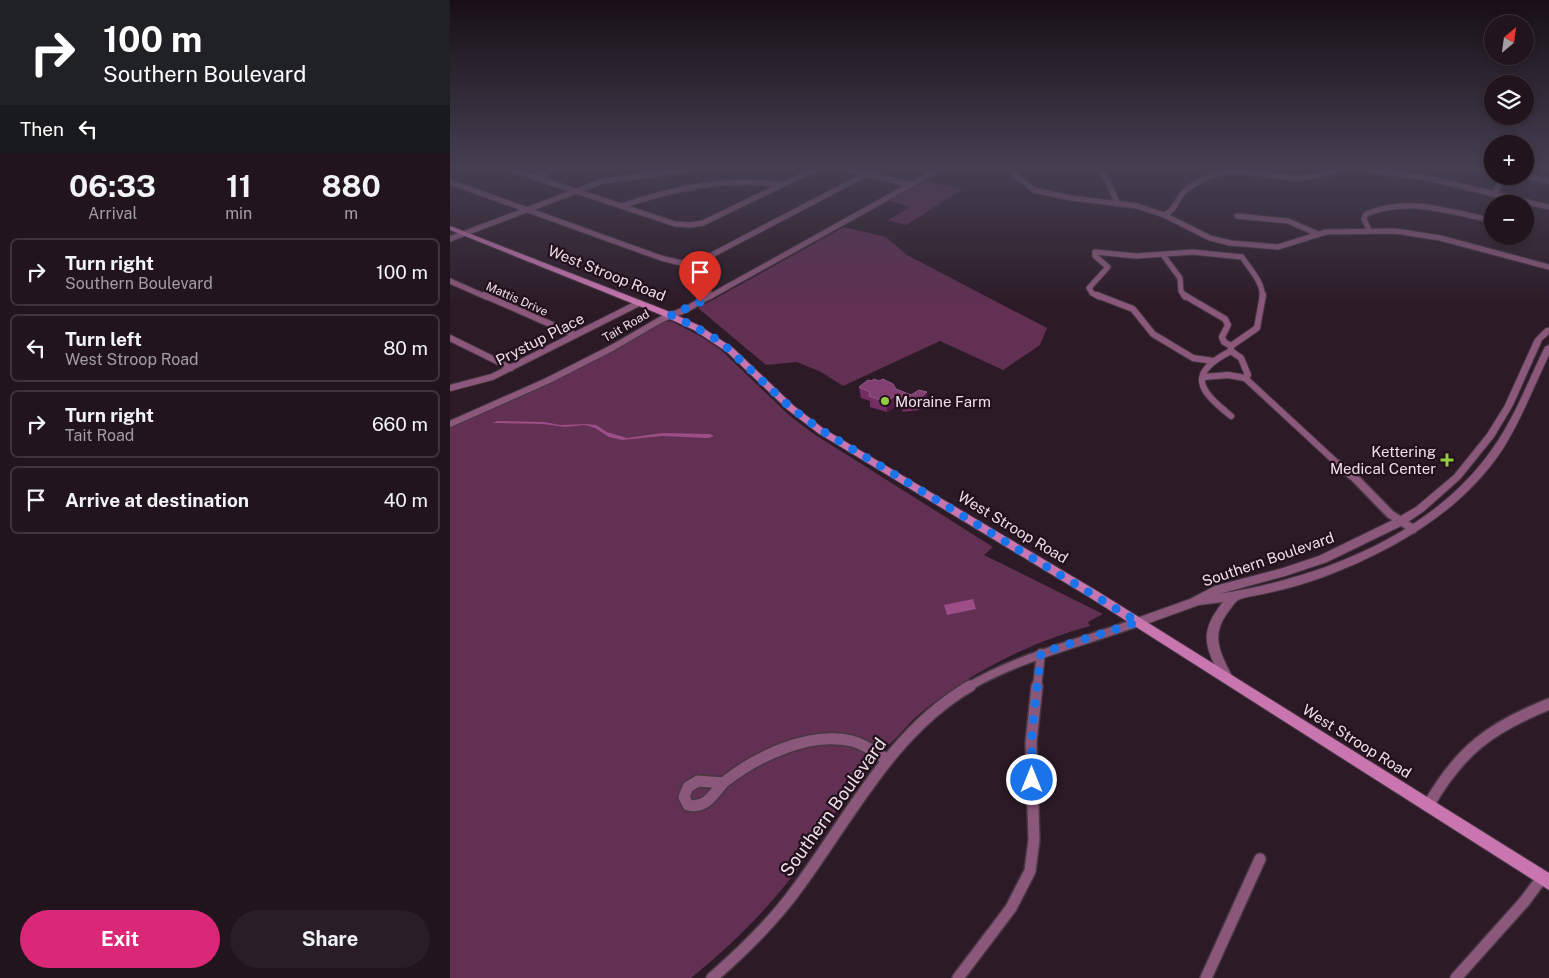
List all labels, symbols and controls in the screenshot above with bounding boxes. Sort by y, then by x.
north arrow [1484,15,1534,65]
map controls [1484,15,1534,245]
text: 100 m [103,19,202,60]
icon: right [20,20,85,85]
text: Southern Boulevard [103,61,306,87]
button: layers [1484,75,1534,125]
icon: left [74,115,102,143]
text: Then [20,118,64,140]
button: + [1484,135,1534,185]
text: 06:33 [69,168,156,204]
text: 11 [226,168,252,204]
text: 880 [321,168,381,204]
button: − [1484,195,1534,245]
text: Arrival [88,204,137,223]
text: min [225,204,252,223]
text: m [344,204,358,223]
street label: West Stroop Road [546,242,668,304]
pin [679,251,721,302]
text: Turn right [65,252,154,274]
icon: right [22,258,50,286]
icon: arrive [686,258,714,286]
text: 100 m [376,261,428,283]
text: Southern Boulevard [65,274,213,293]
street label: Mattis Drive [484,279,550,319]
street label: Tait Road [600,307,652,345]
street label: Prystup Place [493,309,587,369]
text: Turn left [65,328,142,350]
icon: left [22,334,50,362]
text: 80 m [383,337,428,359]
text: West Stroop Road [65,350,199,369]
place label: Moraine Farm [895,393,991,410]
marker: Moraine Farm [879,395,891,407]
text: Turn right [65,404,154,426]
icon: right [22,410,50,438]
text: 660 m [372,413,428,435]
text: Tait Road [65,426,134,445]
place label: Kettering Medical Center [1330,443,1436,477]
marker: Kettering Medical Center [1440,453,1454,467]
icon: arrive [22,486,50,514]
street label: West Stroop Road [955,487,1071,567]
text: Arrive at destination [65,489,249,511]
text: 40 m [383,489,428,511]
street label: Southern Boulevard [1200,528,1336,590]
street label: West Stroop Road [1299,701,1415,781]
street label: Southern Boulevard [776,734,890,880]
position arrow [1005,753,1057,805]
button: Exit [20,910,220,968]
button: Share [230,910,430,968]

